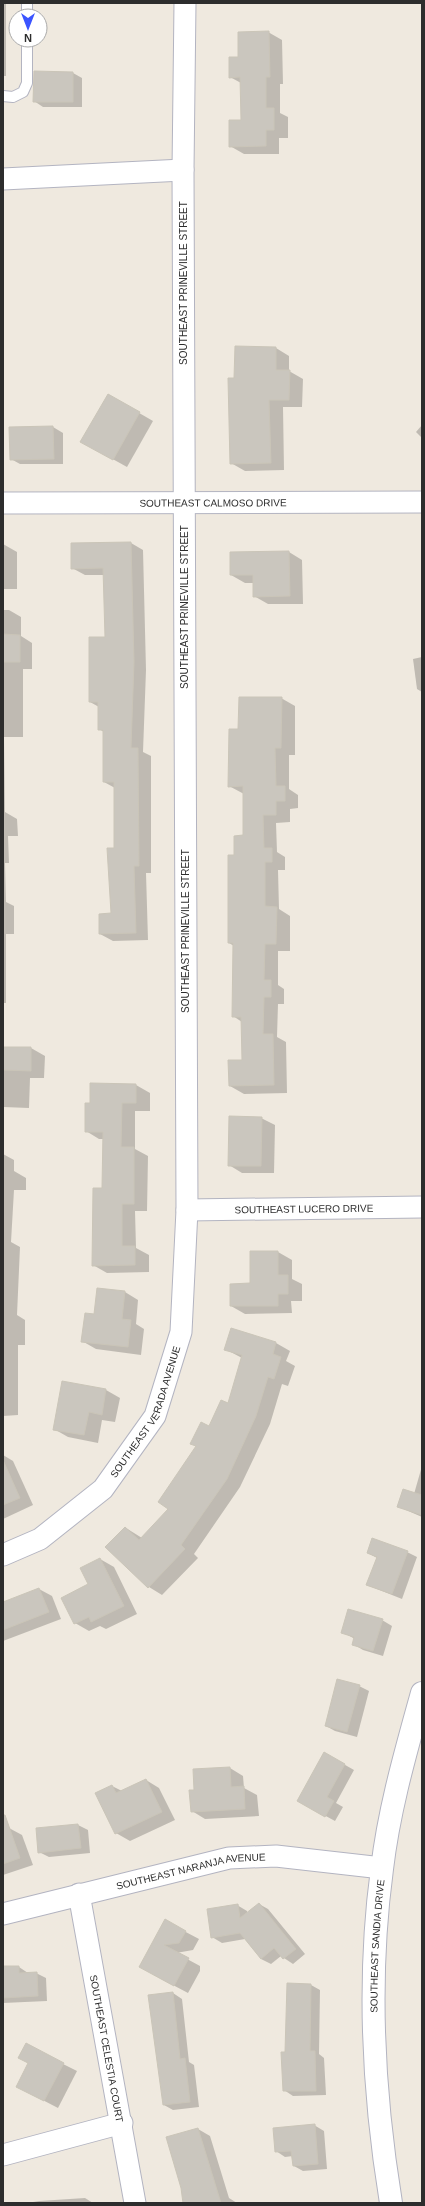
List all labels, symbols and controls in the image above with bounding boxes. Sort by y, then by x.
north arrow [8,8,48,48]
text: N [24,32,32,44]
street label: SOUTHEAST PRINEVILLE STREET [178,201,189,365]
street label: SOUTHEAST CALMOSO DRIVE [139,497,287,509]
street label: SOUTHEAST PRINEVILLE STREET [179,525,190,689]
street label: SOUTHEAST PRINEVILLE STREET [180,849,191,1013]
street label: SOUTHEAST LUCERO DRIVE [235,1203,374,1215]
street label: SOUTHEAST VERADA AVENUE [108,1344,182,1480]
street label: SOUTHEAST NARANJA AVENUE [115,1851,266,1892]
street label: SOUTHEAST SANDIA DRIVE [368,1878,387,2013]
street label: SOUTHEAST CELESTIA COURT [88,1974,125,2123]

